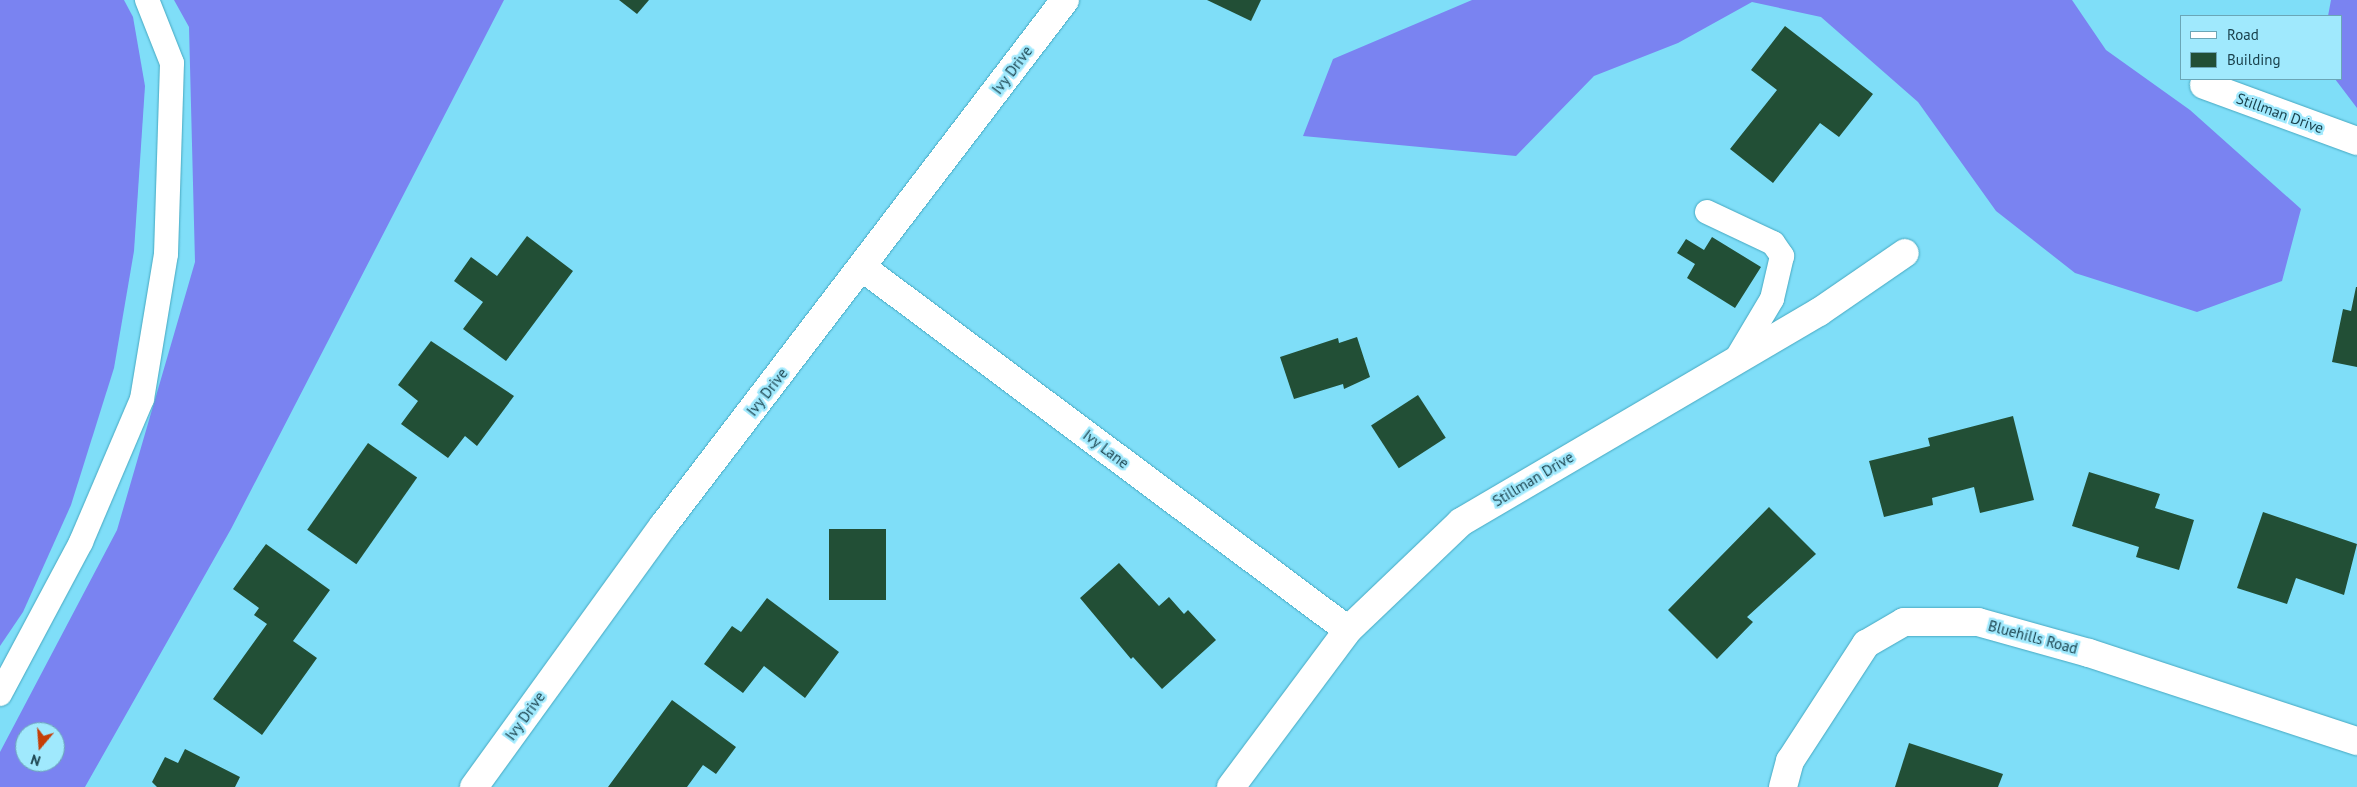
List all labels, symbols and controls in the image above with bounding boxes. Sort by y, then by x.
legend [2180,15,2342,80]
text: Road [2227,25,2259,44]
street label: Ivy Drive [988,42,1036,98]
text: Building [2227,50,2281,69]
street label: Stillman Drive [2234,89,2326,137]
street label: Ivy Drive [743,364,791,420]
street label: Ivy Lane [1079,426,1133,472]
street label: Stillman Drive [1489,448,1577,510]
street label: Bluehills Road [1986,616,2080,658]
street label: Ivy Drive [501,688,549,744]
north arrow [15,722,65,772]
text: N [29,750,43,770]

